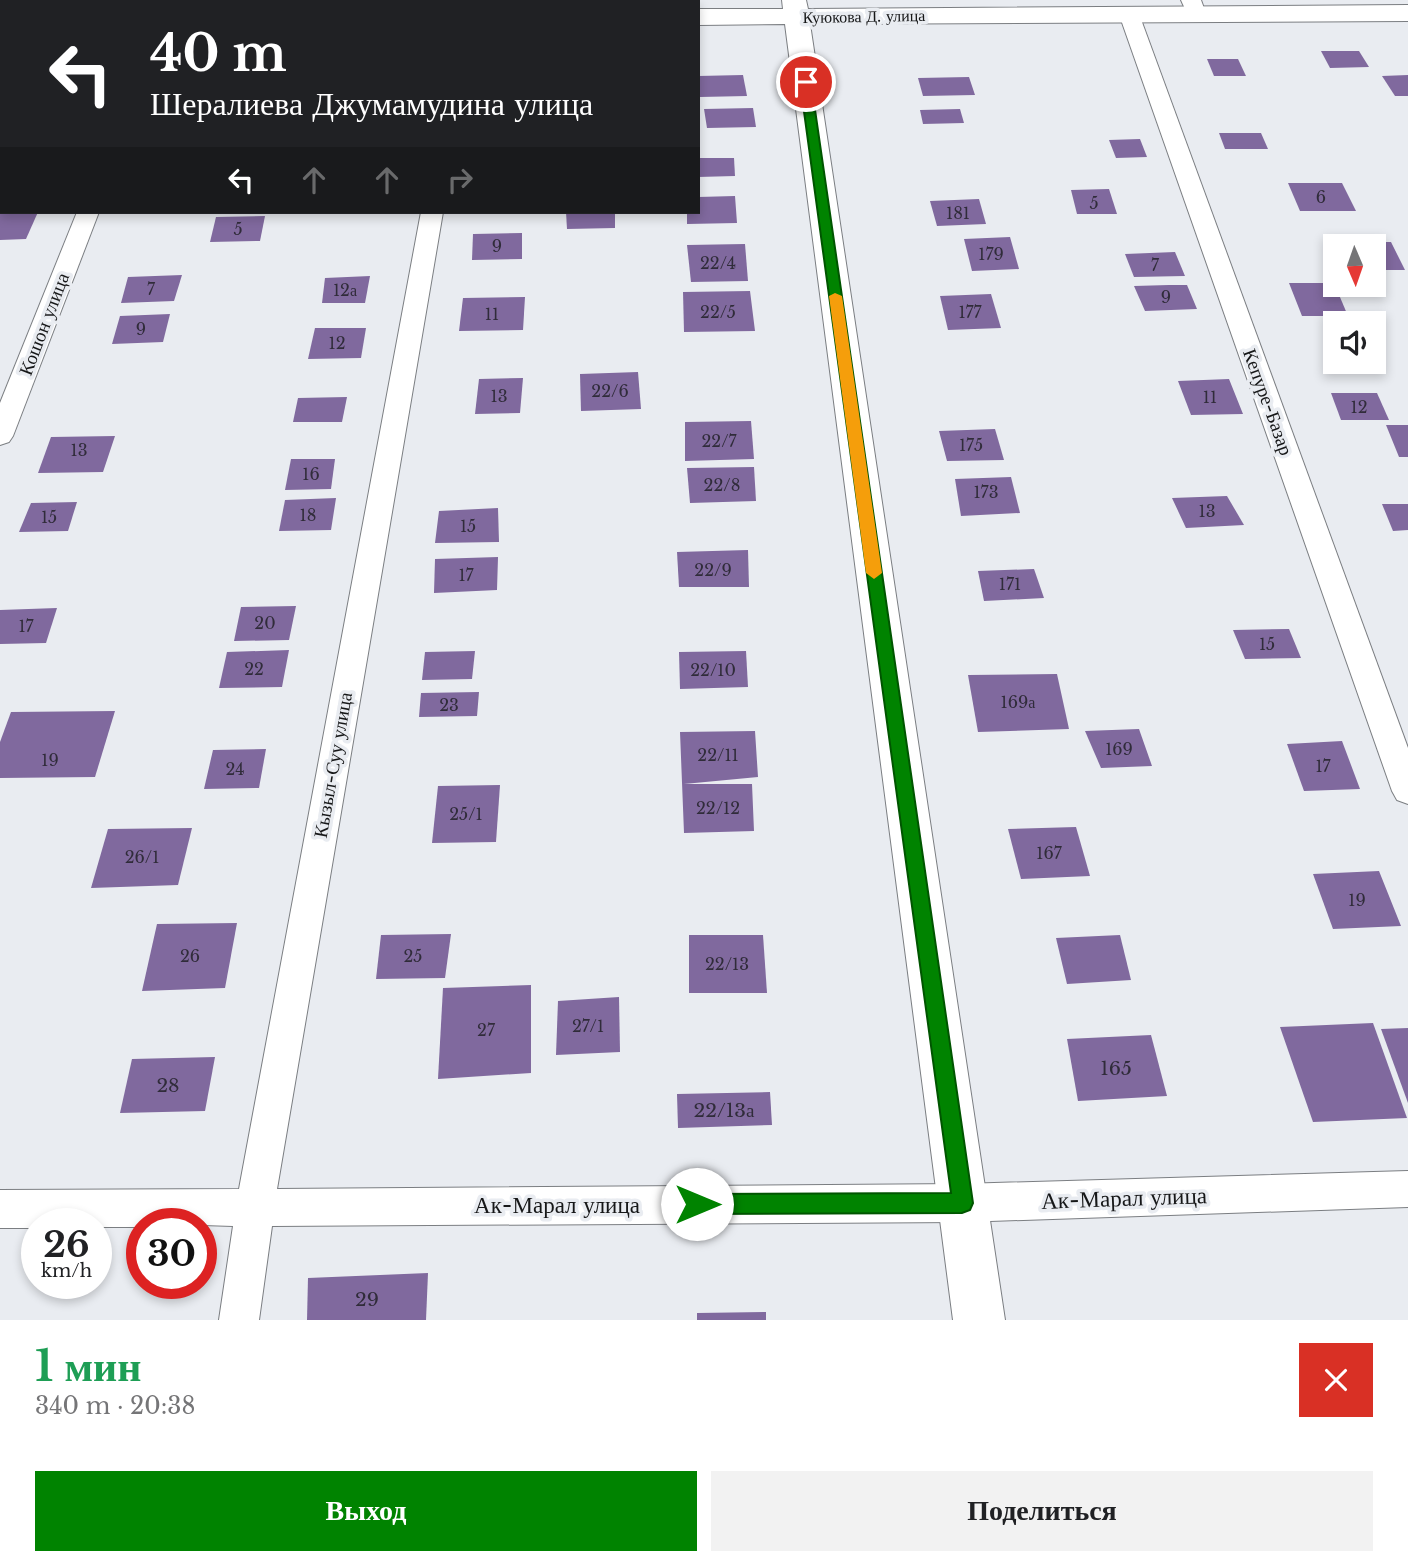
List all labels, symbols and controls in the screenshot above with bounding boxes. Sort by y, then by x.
street label: Куюкова Д. улица [802,5,926,27]
text: 40 m [150,23,287,84]
icon: left [35,28,126,119]
pin [776,52,836,112]
icon: arrive [787,63,825,101]
text: Шералиева Джумамудина улица [150,84,593,124]
icon: left [222,161,260,199]
icon: ahead [295,161,333,199]
icon: ahead [368,161,406,199]
icon: right [441,161,479,199]
house number: 6 [1316,187,1326,207]
house number: 5 [1089,193,1099,213]
house number: 181 [946,203,970,223]
house number: 5 [233,219,243,239]
north arrow [1323,234,1386,298]
map controls [1323,234,1386,374]
house number: 9 [492,236,502,256]
house number: 179 [978,244,1004,264]
house number: 22/4 [700,253,736,273]
house number: 7 [1151,255,1160,275]
street label: Кошон улица [14,269,74,378]
house number: 7 [147,279,156,299]
house number: 12а [333,280,357,300]
house number: 9 [1161,287,1171,307]
house number: 22/5 [700,302,736,322]
house number: 177 [958,302,983,322]
house number: 11 [485,304,499,324]
button: sound [1323,311,1386,374]
house number: 9 [136,319,146,339]
house number: 12 [329,333,346,353]
street label: Кепуре-Базар [1238,346,1298,458]
house number: 22/6 [591,381,629,401]
house number: 13 [491,386,508,406]
house number: 11 [1203,387,1217,407]
house number: 12 [1351,397,1368,417]
house number: 22/7 [701,431,738,451]
house number: 175 [959,435,983,455]
house number: 13 [71,440,88,460]
house number: 16 [302,464,320,484]
house number: 22/8 [704,475,740,495]
house number: 173 [973,482,999,502]
house number: 13 [1199,501,1216,521]
house number: 18 [300,505,316,525]
house number: 15 [41,507,57,527]
house number: 15 [460,516,476,536]
house number: 22/9 [694,560,732,580]
house number: 17 [458,565,475,585]
house number: 171 [999,574,1021,594]
house number: 20 [254,613,276,633]
house number: 17 [18,616,35,636]
house number: 15 [1259,634,1275,654]
house number: 22 [244,659,264,679]
house number: 22/10 [690,660,736,680]
street label: Кызыл-Суу улица [309,690,357,840]
house number: 169а [1001,692,1035,712]
house number: 23 [439,695,459,715]
house number: 169 [1105,739,1133,759]
house number: 22/11 [697,745,739,765]
house number: 19 [41,750,59,770]
house number: 17 [1315,756,1332,776]
house number: 24 [225,759,245,779]
house number: 22/12 [696,798,740,818]
house number: 25/1 [449,804,483,824]
house number: 167 [1036,843,1063,863]
house number: 26/1 [125,847,159,867]
house number: 19 [1348,890,1366,910]
house number: 26 [180,946,200,966]
house number: 25 [404,946,422,966]
house number: 22/13 [705,954,749,974]
house number: 27/1 [572,1016,604,1036]
house number: 27 [477,1020,496,1040]
house number: 165 [1100,1057,1132,1080]
house number: 28 [156,1074,180,1097]
house number: 22/13а [694,1099,755,1122]
position arrow [660,1167,734,1241]
street label: Ак-Марал улица [1041,1181,1207,1215]
street label: Ак-Марал улица [474,1191,640,1219]
speed limit sign: 30 [126,1208,217,1299]
text: 26 [43,1223,90,1266]
text: km/h [41,1260,92,1282]
house number: 29 [355,1288,379,1311]
text: 1 мин [35,1340,142,1392]
button: close [1299,1343,1373,1417]
text: 340 m · 20:38 [35,1392,195,1420]
button: Выход [35,1471,697,1551]
button: Поделиться [711,1471,1373,1551]

